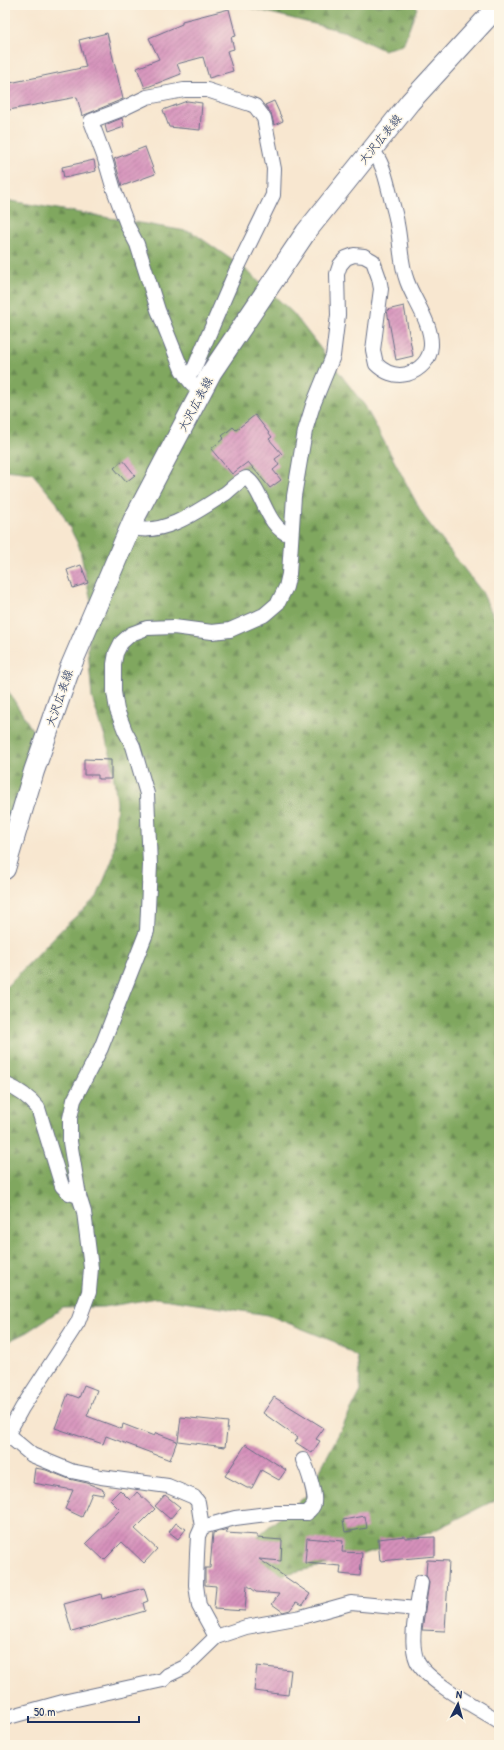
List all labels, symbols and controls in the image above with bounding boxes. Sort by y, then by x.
street label: 大沢広表線 [355,110,405,168]
street label: 大沢広表線 [173,374,217,434]
street label: 大沢広表線 [41,667,77,729]
north arrow [438,1684,478,1724]
text: N [455,1687,463,1701]
scale bar [28,1698,139,1724]
text: 50 m [34,1703,55,1720]

